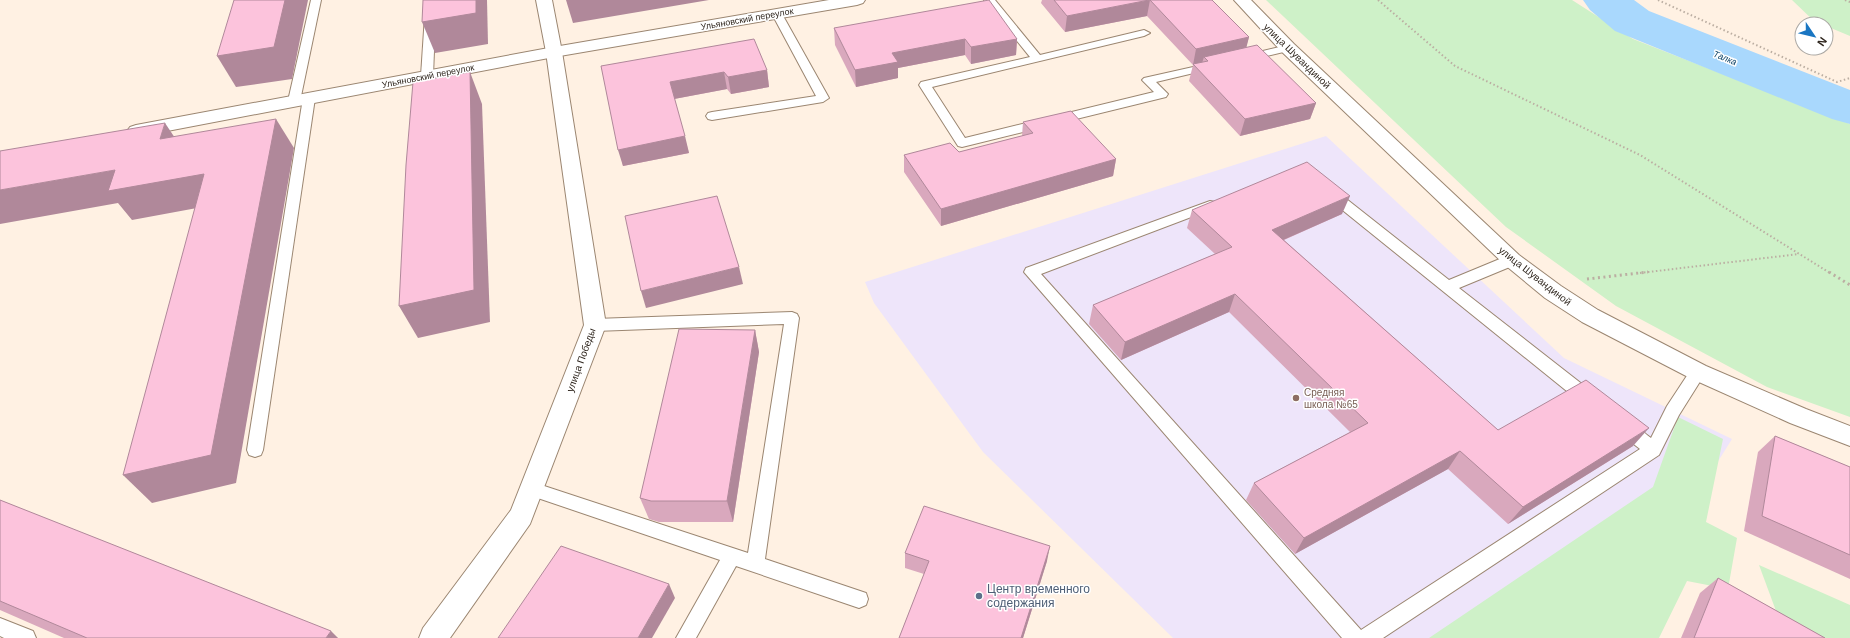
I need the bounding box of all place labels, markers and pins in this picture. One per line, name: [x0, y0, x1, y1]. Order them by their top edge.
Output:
place label: Средняя школа №65: [1304, 387, 1358, 410]
marker: Средняя школа №65: [1291, 393, 1301, 403]
place label: Центр временного содержания: [987, 582, 1090, 610]
marker: Центр временного содержания: [974, 591, 984, 601]

